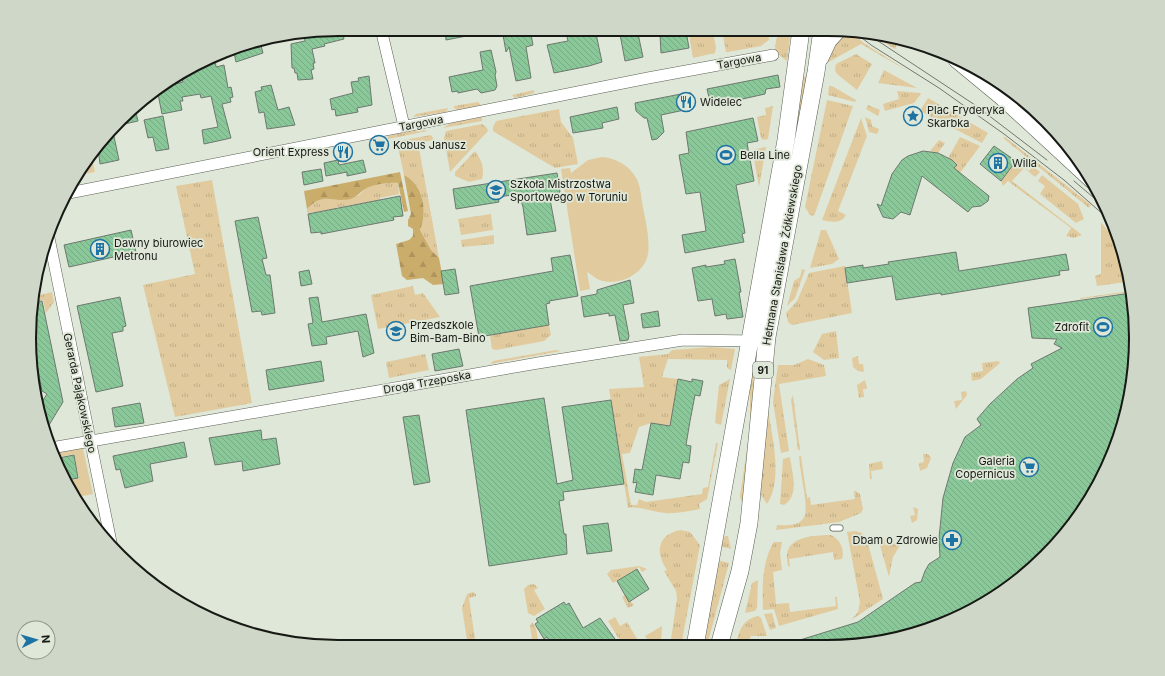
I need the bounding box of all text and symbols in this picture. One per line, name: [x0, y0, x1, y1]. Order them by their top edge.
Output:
street label: Targowa: [716, 50, 762, 72]
restaurant icon: Widelec: [675, 91, 697, 113]
place label: Widelec: [700, 95, 742, 109]
place label: Plac Fryderyka Skarbka: [927, 103, 1005, 130]
place icon: Plac Fryderyka Skarbka: [902, 105, 924, 127]
street label: Targowa: [398, 112, 444, 134]
supermarket icon: Kobus Janusz: [368, 134, 390, 156]
place label: Kobus Janusz: [393, 138, 466, 152]
restaurant icon: Orient Express: [332, 141, 354, 163]
sports icon: Bella Line: [715, 144, 737, 166]
place label: Orient Express: [253, 145, 329, 159]
place label: Bella Line: [740, 148, 790, 162]
building icon: Willa: [987, 152, 1009, 174]
place label: Willa: [1012, 156, 1037, 170]
street label: Hetmana Stanisława Żółkiewskiego: [759, 163, 805, 346]
place label: Szkoła Mistrzostwa Sportowego w Toruniu: [510, 177, 628, 204]
school or university icon: Szkoła Mistrzostwa Sportowego w Toruniu: [485, 179, 507, 201]
place label: Dawny biurowiec Metronu: [114, 236, 203, 263]
building icon: Dawny biurowiec Metronu: [89, 238, 111, 260]
sports icon: Zdrofit: [1092, 316, 1114, 338]
place label: Przedszkole Bim-Bam-Bino: [410, 318, 486, 345]
school or university icon: Przedszkole Bim-Bam-Bino: [385, 320, 407, 342]
place label: Zdrofit: [1054, 320, 1089, 334]
street label: Gerarda Pająkowskiego: [60, 332, 100, 455]
road number: 91: [753, 362, 773, 378]
street label: Droga Trzeposka: [382, 367, 472, 397]
place label: Galeria Copernicus: [955, 454, 1015, 481]
supermarket icon: Galeria Copernicus: [1018, 456, 1040, 478]
pharmacy icon: Dbam o Zdrowie: [941, 529, 963, 551]
place label: Dbam o Zdrowie: [853, 533, 938, 547]
north arrow: [16, 620, 56, 660]
text: N: [39, 634, 53, 644]

